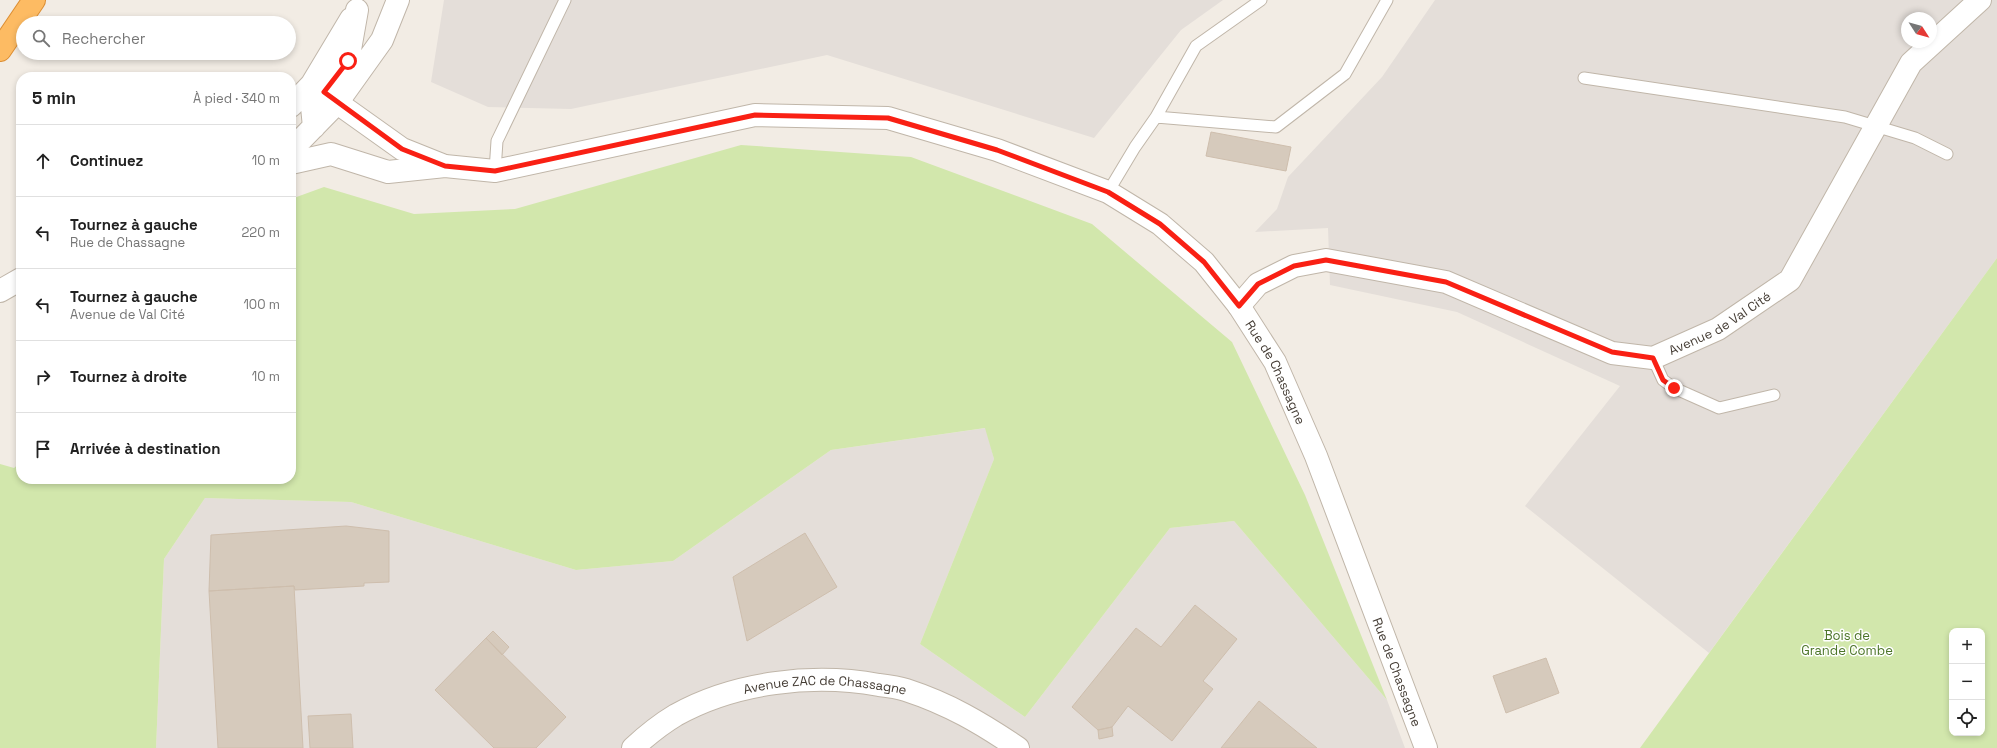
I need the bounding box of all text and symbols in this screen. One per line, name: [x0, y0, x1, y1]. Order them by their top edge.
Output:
north arrow: [1901, 12, 1937, 48]
search box: [16, 16, 296, 60]
icon: search: [30, 27, 52, 49]
text: Rechercher: [62, 29, 145, 48]
route start: [339, 52, 357, 70]
text: 5 min: [32, 87, 76, 109]
text: À pied · 340 m: [193, 90, 280, 107]
icon: ahead: [32, 150, 54, 172]
text: Continuez: [70, 151, 143, 170]
text: 10 m: [252, 152, 280, 169]
text: Tournez à gauche: [70, 215, 198, 234]
icon: left: [32, 222, 54, 244]
text: 220 m: [241, 224, 280, 241]
text: Rue de Chassagne: [70, 234, 185, 251]
text: Tournez à gauche: [70, 287, 198, 306]
street label: Avenue de Val Cité: [1666, 288, 1774, 359]
icon: left: [32, 294, 54, 316]
text: 100 m: [243, 296, 280, 313]
text: Avenue de Val Cité: [70, 306, 185, 323]
street label: Rue de Chassagne: [1241, 317, 1309, 427]
icon: right: [32, 366, 54, 388]
text: Tournez à droite: [70, 367, 187, 386]
text: 10 m: [252, 368, 280, 385]
route end: [1665, 379, 1683, 397]
icon: arrive: [32, 438, 54, 460]
text: Arrivée à destination: [70, 439, 220, 458]
street label: Rue de Chassagne: [1369, 615, 1425, 729]
park label: Bois de Grande Combe: [1801, 627, 1893, 659]
map controls: [1949, 628, 1985, 736]
button: +: [1949, 628, 1985, 664]
button: −: [1949, 664, 1985, 700]
street label: Avenue ZAC de Chassagne: [741, 672, 909, 699]
button: locate: [1949, 700, 1985, 736]

